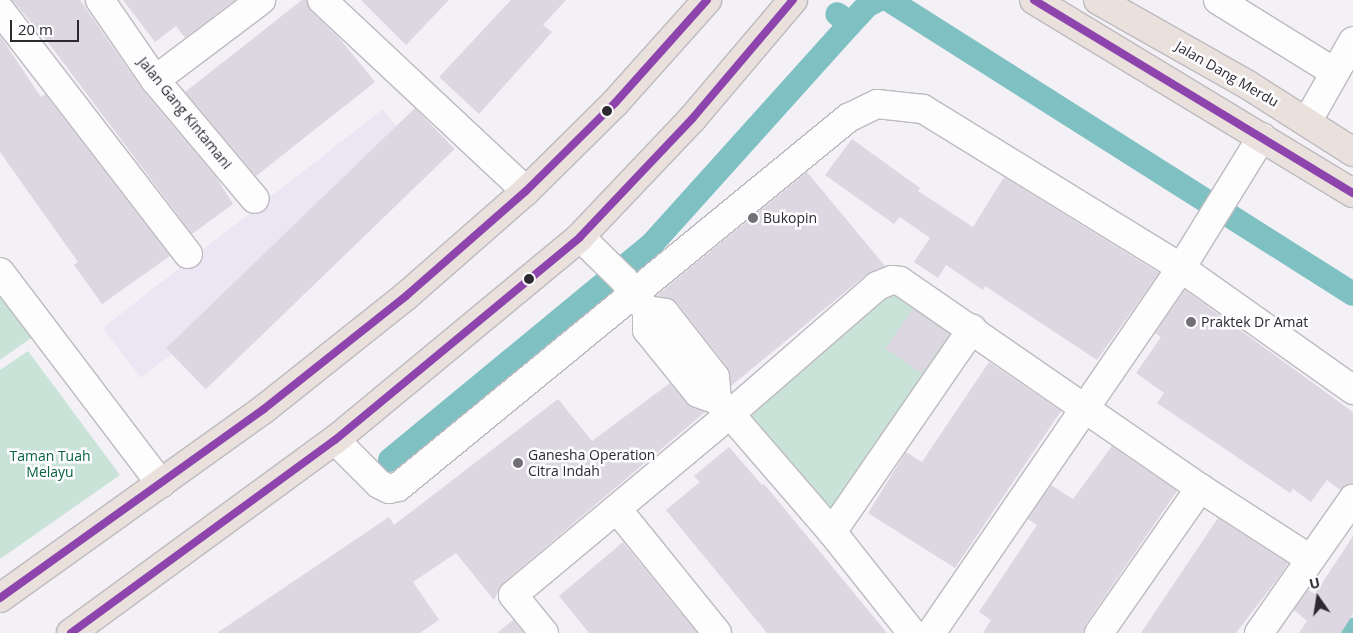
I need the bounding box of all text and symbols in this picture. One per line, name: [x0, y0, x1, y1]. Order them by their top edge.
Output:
scale bar: [12, 10, 81, 42]
text: 20 m: [18, 19, 53, 39]
street label: Jalan Dang Merdu: [1172, 38, 1282, 110]
street label: Jalan Gang Kintamani: [135, 54, 235, 172]
unlabelled marker: [602, 106, 612, 116]
place label: Bukopin: [763, 210, 817, 226]
marker: Bukopin: [747, 212, 759, 224]
unlabelled marker: [524, 274, 534, 284]
place label: Praktek Dr Amat: [1201, 314, 1308, 330]
marker: Praktek Dr Amat: [1185, 316, 1197, 328]
place label: Ganesha Operation Citra Indah: [528, 447, 655, 480]
park label: Taman Tuah Melayu: [9, 448, 91, 481]
marker: Ganesha Operation Citra Indah: [512, 457, 524, 469]
text: U: [1307, 572, 1322, 593]
north arrow: [1293, 573, 1343, 623]

